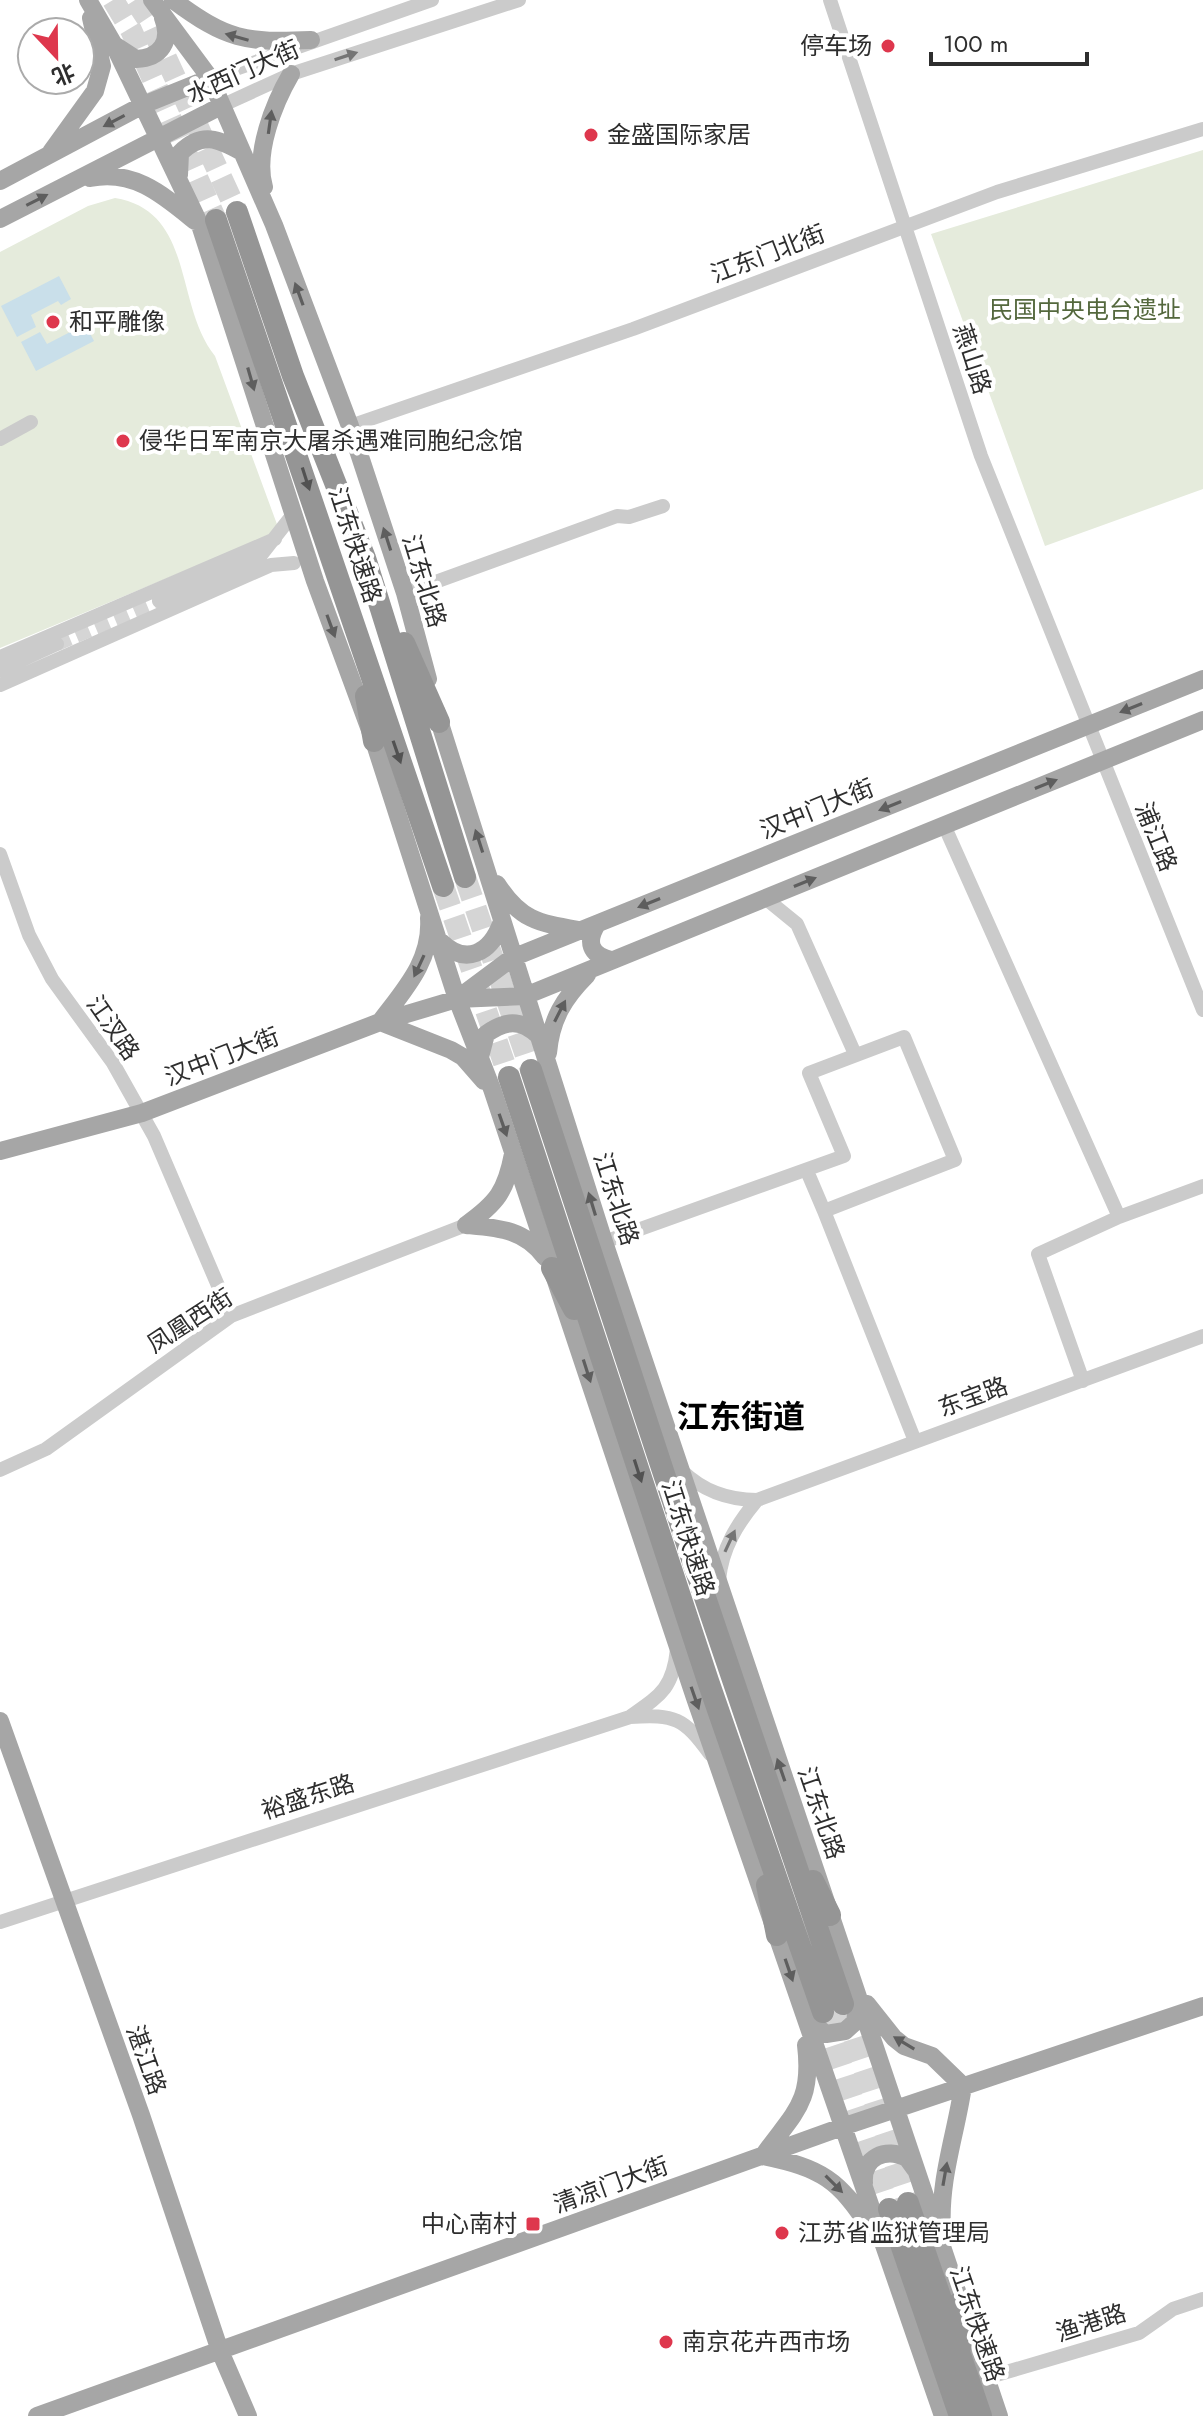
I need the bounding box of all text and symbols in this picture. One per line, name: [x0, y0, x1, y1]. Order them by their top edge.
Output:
north arrow: [16, 16, 96, 96]
scale bar: [931, 16, 1087, 66]
text: 100 m: [943, 26, 1009, 61]
place label: 停车场: [800, 28, 872, 63]
one-way arrow: [225, 30, 249, 43]
street label: 水西门大街: [181, 31, 305, 112]
marker: 停车场: [879, 37, 897, 55]
one-way arrow: [334, 49, 358, 62]
text: 北: [47, 56, 80, 94]
one-way arrow: [264, 109, 276, 134]
one-way arrow: [102, 114, 125, 127]
place label: 金盛国际家居: [607, 117, 751, 152]
marker: 金盛国际家居: [582, 126, 600, 144]
one-way arrow: [25, 194, 48, 207]
street label: 江东门北街: [706, 216, 830, 291]
one-way arrow: [293, 282, 305, 306]
park label: 民国中央电台遗址: [989, 292, 1181, 327]
place label: 和平雕像: [69, 304, 165, 339]
marker: 和平雕像: [44, 313, 62, 331]
street label: 燕山路: [945, 319, 1000, 398]
one-way arrow: [245, 367, 258, 391]
place label: 侵华日军南京大屠杀遇难同胞纪念馆: [139, 423, 523, 458]
marker: 侵华日军南京大屠杀遇难同胞纪念馆: [114, 432, 132, 450]
one-way arrow: [300, 467, 312, 491]
street label: 江东快速路: [320, 482, 391, 607]
one-way arrow: [380, 527, 393, 551]
street label: 江东北路: [394, 530, 455, 632]
one-way arrow: [326, 614, 338, 638]
one-way arrow: [1119, 702, 1143, 715]
one-way arrow: [391, 740, 403, 764]
street label: 汉中门大街: [755, 770, 879, 847]
one-way arrow: [1034, 777, 1058, 790]
street label: 浦江路: [1127, 797, 1186, 877]
one-way arrow: [878, 799, 902, 812]
one-way arrow: [472, 829, 485, 853]
one-way arrow: [793, 875, 817, 888]
one-way arrow: [637, 897, 661, 910]
one-way arrow: [412, 955, 426, 978]
street label: 江汊路: [78, 988, 148, 1067]
one-way arrow: [553, 999, 567, 1022]
street label: 汉中门大街: [160, 1019, 284, 1094]
one-way arrow: [498, 1113, 510, 1137]
street label: 江东北路: [585, 1148, 648, 1250]
one-way arrow: [585, 1192, 598, 1216]
street label: 凤凰西街: [140, 1280, 240, 1361]
one-way arrow: [581, 1359, 593, 1383]
street label: 东宝路: [933, 1368, 1013, 1425]
district label: 江东街道: [677, 1394, 805, 1440]
one-way arrow: [633, 1459, 645, 1483]
street label: 江东快速路: [653, 1475, 724, 1600]
one-way arrow: [723, 1529, 736, 1553]
one-way arrow: [690, 1686, 702, 1710]
one-way arrow: [774, 1757, 786, 1781]
street label: 江东北路: [789, 1762, 854, 1864]
street label: 裕盛东路: [257, 1765, 359, 1828]
one-way arrow: [784, 1958, 796, 1982]
street label: 湛江路: [118, 2020, 175, 2100]
one-way arrow: [893, 2036, 915, 2050]
street label: 清凉门大街: [548, 2148, 673, 2221]
one-way arrow: [939, 2161, 951, 2186]
one-way arrow: [824, 2174, 843, 2193]
place label: 中心南村: [421, 2206, 517, 2241]
marker: 中心南村: [524, 2215, 542, 2233]
place label: 江苏省监狱管理局: [798, 2215, 990, 2250]
marker: 江苏省监狱管理局: [773, 2224, 791, 2242]
street label: 江东快速路: [941, 2261, 1014, 2386]
street label: 渔港路: [1051, 2295, 1130, 2350]
place label: 南京花卉西市场: [682, 2324, 850, 2359]
marker: 南京花卉西市场: [657, 2333, 675, 2351]

